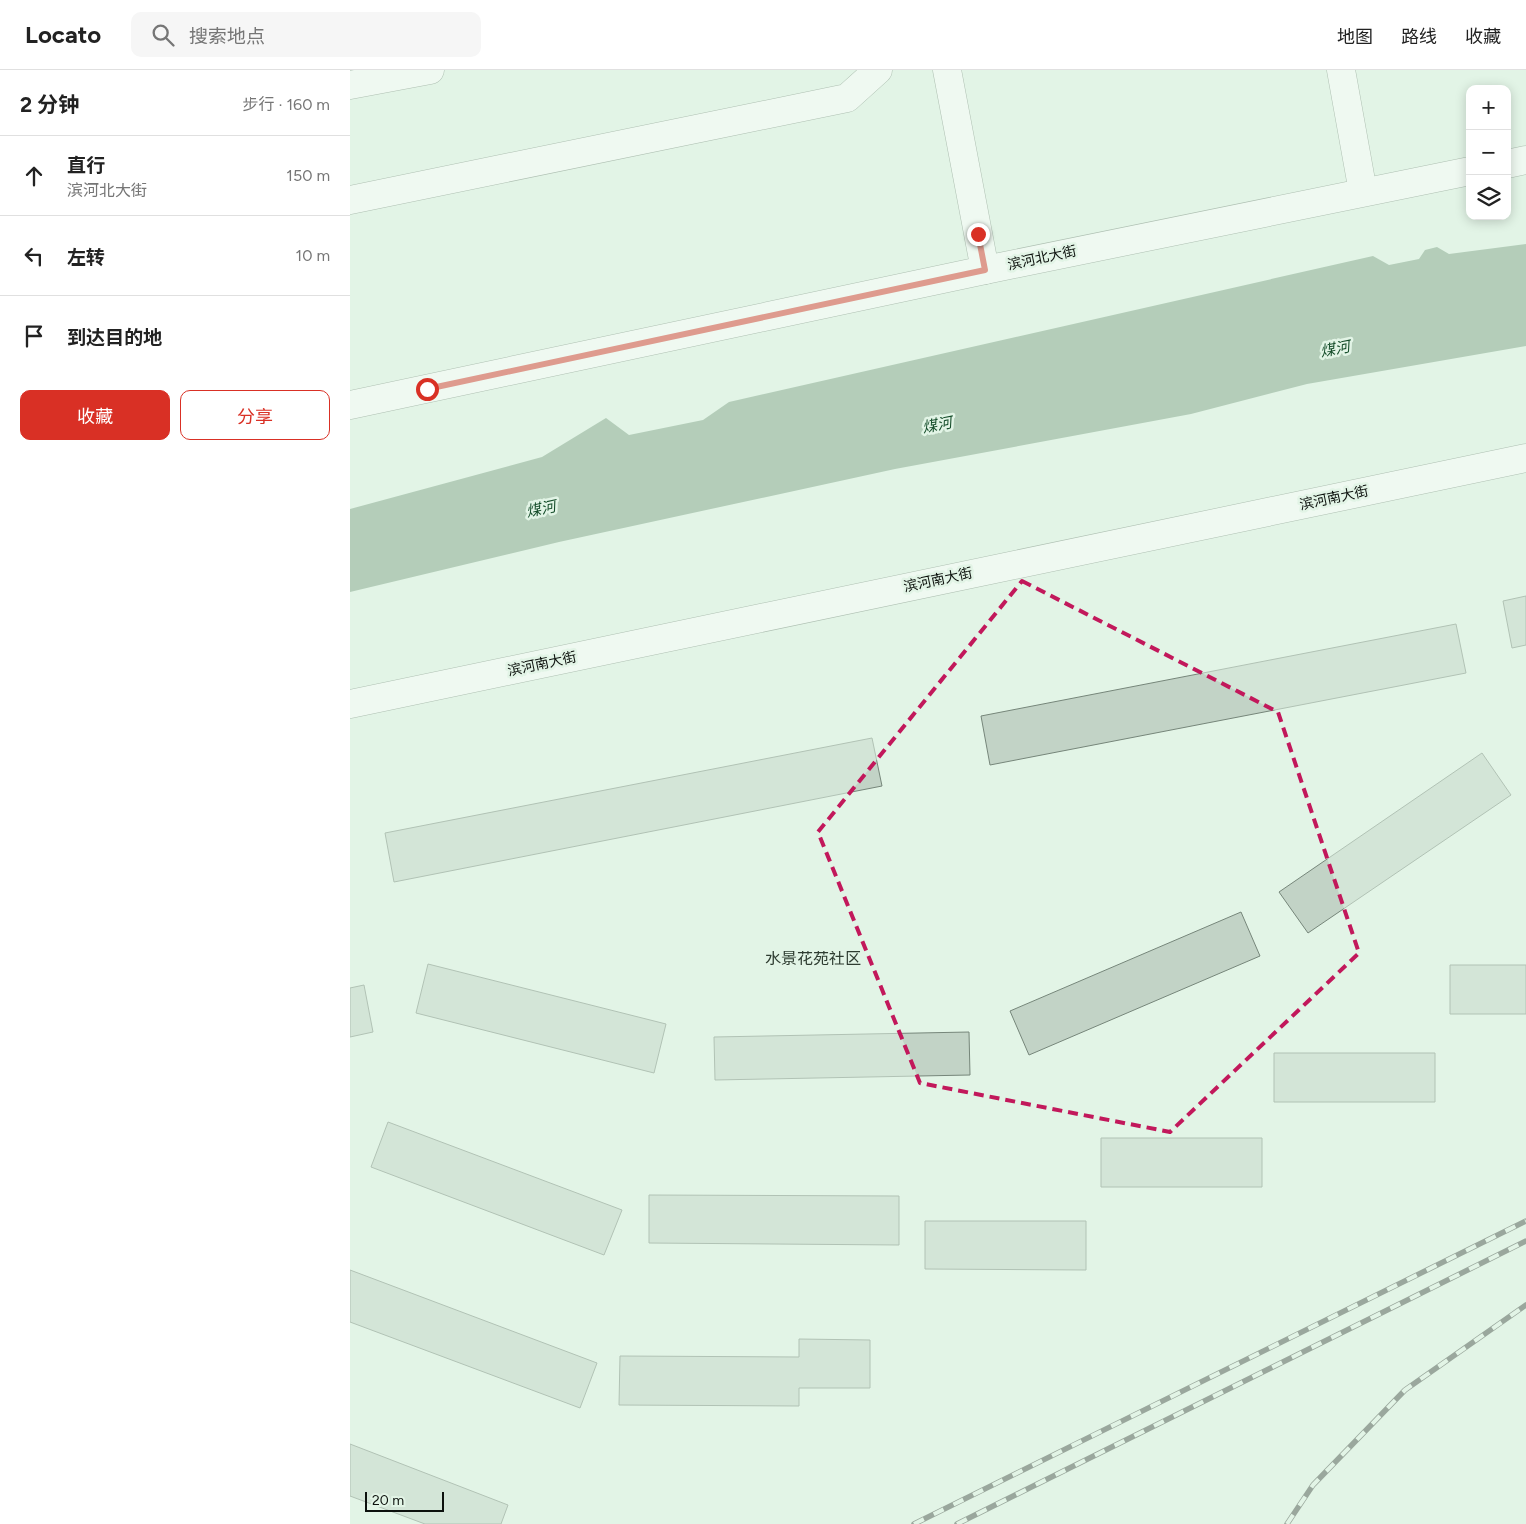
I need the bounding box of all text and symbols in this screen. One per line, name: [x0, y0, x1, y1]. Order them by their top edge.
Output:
search box: [131, 12, 481, 57]
text: Locato: [25, 20, 101, 49]
icon: search: [149, 21, 177, 49]
text: 搜索地点: [189, 25, 265, 48]
text: 地图: [1337, 26, 1373, 48]
text: 路线: [1401, 26, 1437, 48]
text: 收藏: [1465, 26, 1501, 48]
map controls: [1466, 85, 1511, 220]
button: +: [1466, 85, 1511, 130]
text: 2 分钟: [20, 92, 79, 117]
text: 步行 · 160 m: [243, 95, 330, 114]
button: −: [1466, 130, 1511, 175]
text: 直行: [67, 154, 105, 177]
icon: ahead: [20, 162, 48, 190]
text: 150 m: [286, 166, 330, 185]
button: layers: [1466, 175, 1511, 220]
text: 滨河北大街: [67, 181, 147, 200]
route end: [967, 223, 990, 246]
icon: left: [20, 242, 48, 270]
street label: 滨河北大街: [1006, 242, 1078, 274]
text: 左转: [67, 246, 105, 269]
text: 10 m: [296, 246, 330, 265]
icon: arrive: [20, 322, 48, 350]
text: 到达目的地: [67, 326, 162, 349]
water label: 煤河: [1319, 337, 1354, 361]
route start: [416, 378, 439, 401]
button: 收藏: [20, 390, 170, 440]
button: 分享: [180, 390, 330, 440]
water label: 煤河: [921, 413, 956, 437]
street label: 滨河南大街: [1298, 482, 1370, 514]
water label: 煤河: [524, 496, 560, 521]
street label: 滨河南大街: [902, 564, 974, 596]
street label: 滨河南大街: [506, 648, 578, 680]
district label: 水景花苑社区: [765, 949, 861, 968]
scale bar: [365, 1489, 444, 1512]
text: 20 m: [372, 1492, 404, 1509]

